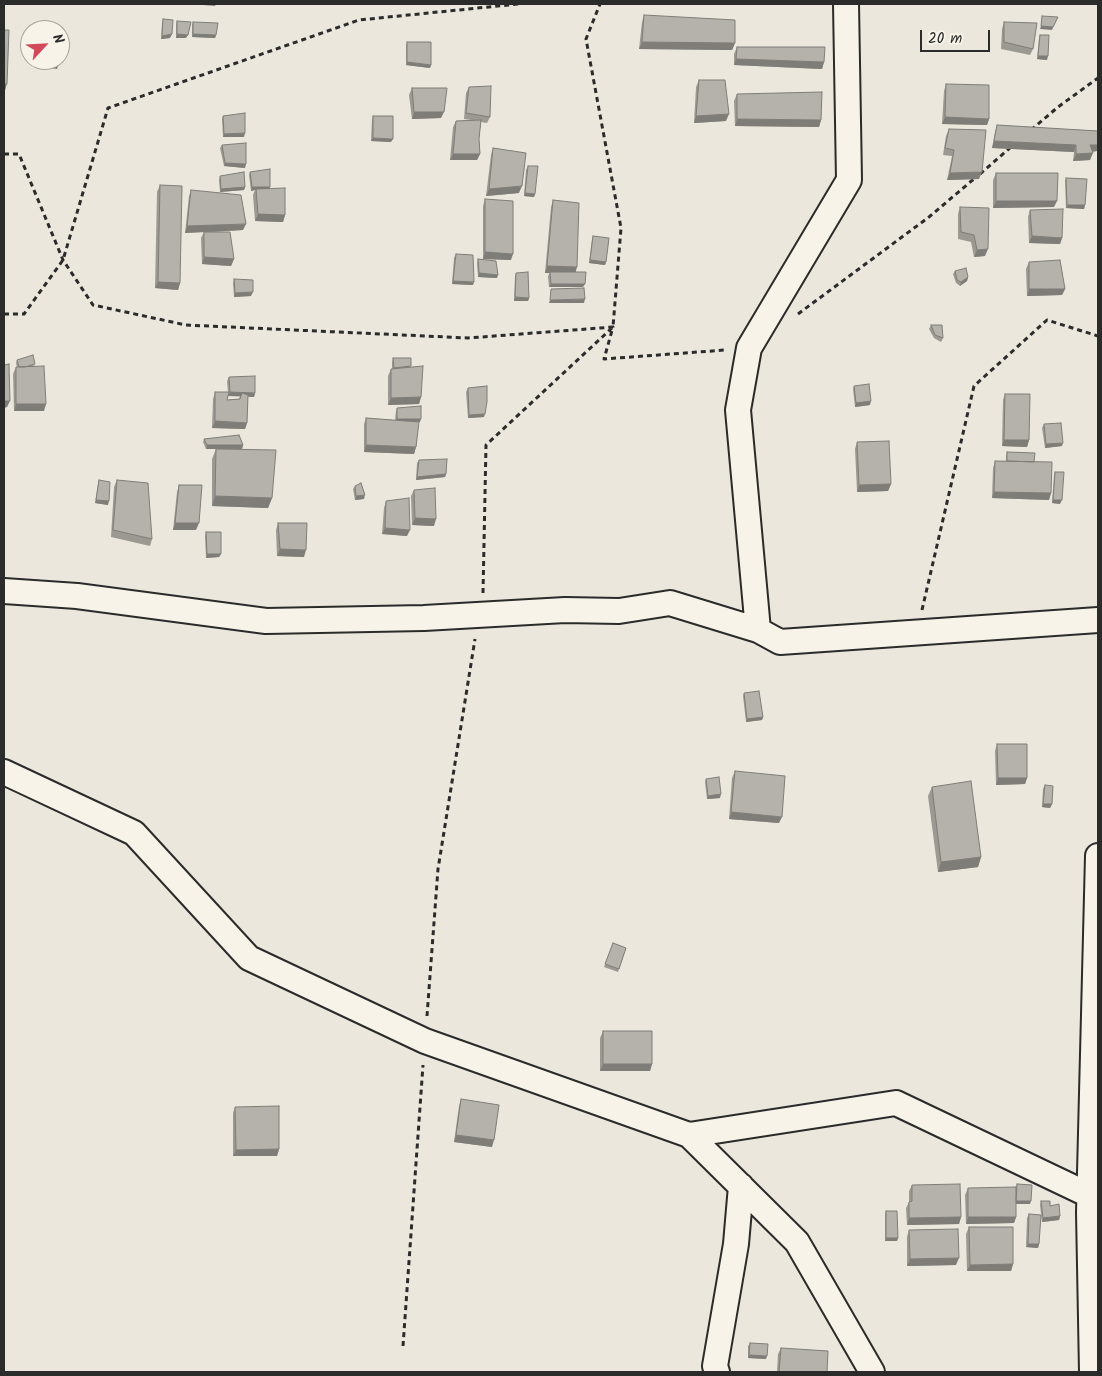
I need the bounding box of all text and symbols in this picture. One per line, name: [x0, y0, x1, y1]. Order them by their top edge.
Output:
north arrow: [20, 20, 70, 70]
scale bar: [922, 20, 992, 52]
text: 20 m: [928, 27, 962, 51]
text: N: [46, 30, 70, 48]

